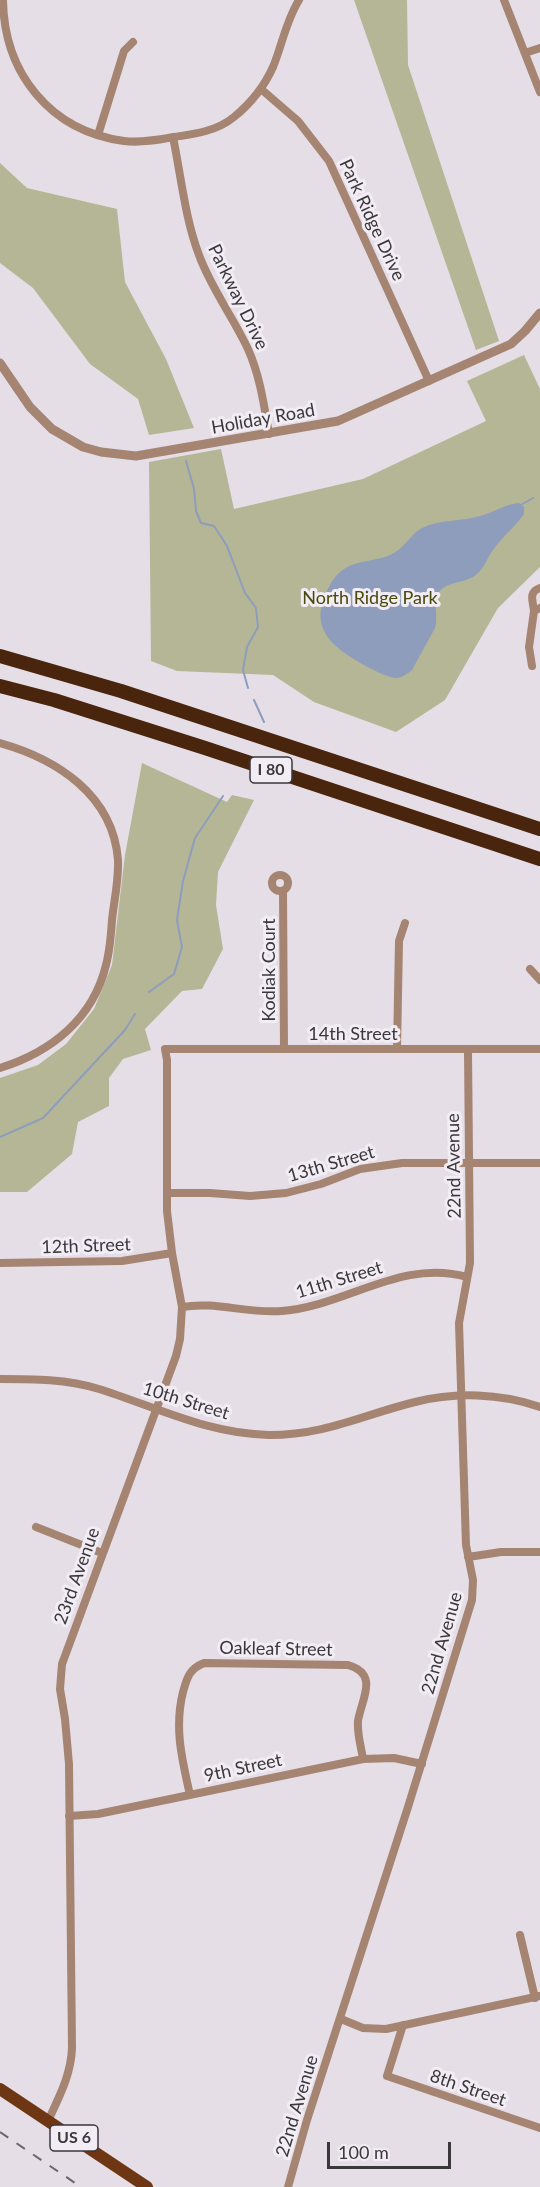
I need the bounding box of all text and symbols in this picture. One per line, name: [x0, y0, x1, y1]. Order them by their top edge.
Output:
street label: Park Ridge Drive: [334, 156, 410, 284]
street label: Parkway Drive: [203, 241, 273, 353]
street label: Holiday Road: [209, 399, 317, 439]
park label: North Ridge Park: [302, 587, 438, 609]
road number: I 80: [250, 757, 292, 783]
street label: Kodiak Court: [258, 918, 280, 1022]
street label: 14th Street: [308, 1023, 398, 1045]
street label: 22nd Avenue: [442, 1113, 466, 1219]
street label: 13th Street: [285, 1141, 377, 1187]
street label: 12th Street: [41, 1234, 131, 1258]
street label: 11th Street: [293, 1257, 385, 1303]
street label: 10th Street: [140, 1378, 232, 1424]
street label: 23rd Avenue: [50, 1525, 104, 1627]
street label: 22nd Avenue: [417, 1589, 467, 1697]
street label: Oakleaf Street: [219, 1637, 333, 1661]
street label: 9th Street: [202, 1749, 284, 1787]
street label: 22nd Avenue: [271, 2053, 323, 2159]
street label: 8th Street: [427, 2065, 509, 2111]
road number: US 6: [50, 2125, 98, 2151]
scale bar: [330, 2130, 454, 2168]
text: 100 m: [338, 2141, 389, 2163]

